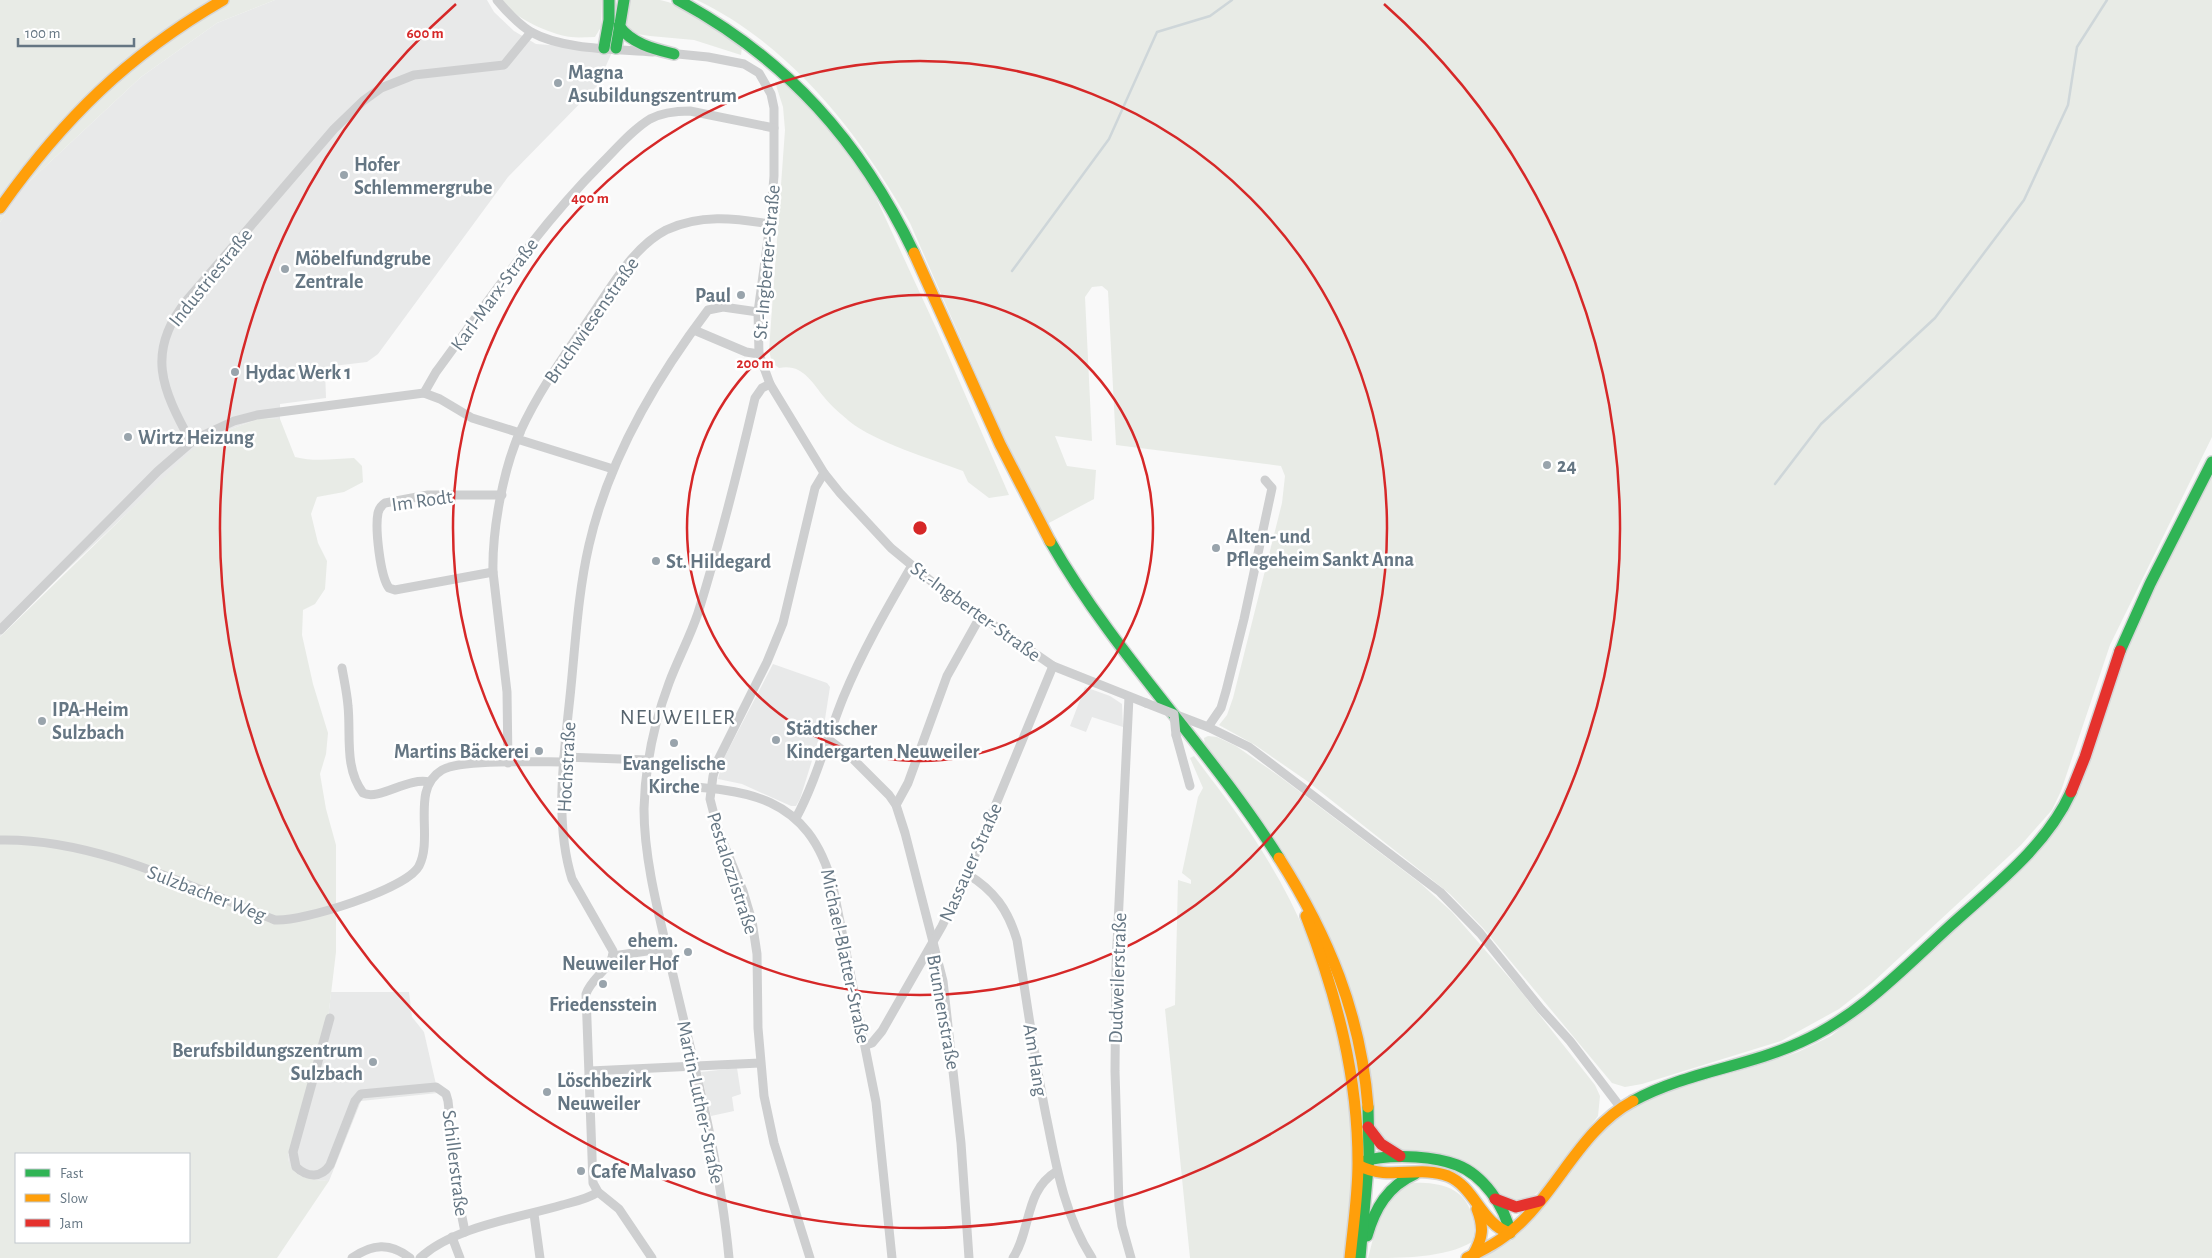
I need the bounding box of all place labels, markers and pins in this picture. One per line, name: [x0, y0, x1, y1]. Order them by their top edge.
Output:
place label: Magna Asubildungszentrum: [568, 63, 737, 106]
marker: Magna Asubildungszentrum: [552, 77, 564, 89]
place label: Hofer Schlemmergrube: [354, 155, 492, 198]
marker: Hofer Schlemmergrube: [338, 169, 350, 181]
place label: Möbelfundgrube Zentrale: [295, 249, 431, 292]
marker: Möbelfundgrube Zentrale: [279, 263, 291, 275]
place label: Paul: [695, 286, 731, 306]
marker: Paul: [735, 289, 747, 301]
place label: Hydac Werk 1: [245, 363, 351, 383]
marker: Hydac Werk 1: [229, 366, 241, 378]
place label: Wirtz Heizung: [138, 428, 255, 448]
marker: Wirtz Heizung: [122, 431, 134, 443]
place label: 24: [1557, 456, 1576, 476]
marker: 24: [1541, 459, 1553, 471]
centre of rings: [911, 519, 929, 537]
place label: Alten- und Pflegeheim Sankt Anna: [1226, 527, 1415, 570]
marker: Alten- und Pflegeheim Sankt Anna: [1210, 542, 1222, 554]
place label: St. Hildegard: [666, 552, 771, 572]
marker: St. Hildegard: [650, 555, 662, 567]
place label: IPA-Heim Sulzbach: [52, 700, 129, 743]
marker: IPA-Heim Sulzbach: [36, 715, 48, 727]
place label: Städtischer Kindergarten Neuweiler: [786, 719, 980, 762]
marker: Städtischer Kindergarten Neuweiler: [770, 734, 782, 746]
marker: Evangelische Kirche: [668, 737, 680, 749]
place label: Martins Bäckerei: [394, 742, 529, 762]
marker: Martins Bäckerei: [533, 745, 545, 757]
place label: Evangelische Kirche: [622, 754, 726, 797]
place label: ehem. Neuweiler Hof: [562, 931, 679, 974]
marker: ehem. Neuweiler Hof: [682, 946, 694, 958]
marker: Friedensstein: [597, 978, 609, 990]
place label: Friedensstein: [549, 995, 657, 1015]
place label: Berufsbildungszentrum Sulzbach: [172, 1041, 363, 1084]
marker: Berufsbildungszentrum Sulzbach: [367, 1056, 379, 1068]
place label: Löschbezirk Neuweiler: [557, 1071, 652, 1114]
marker: Löschbezirk Neuweiler: [541, 1086, 553, 1098]
place label: Cafe Malvaso: [591, 1162, 696, 1182]
marker: Cafe Malvaso: [575, 1165, 587, 1177]

